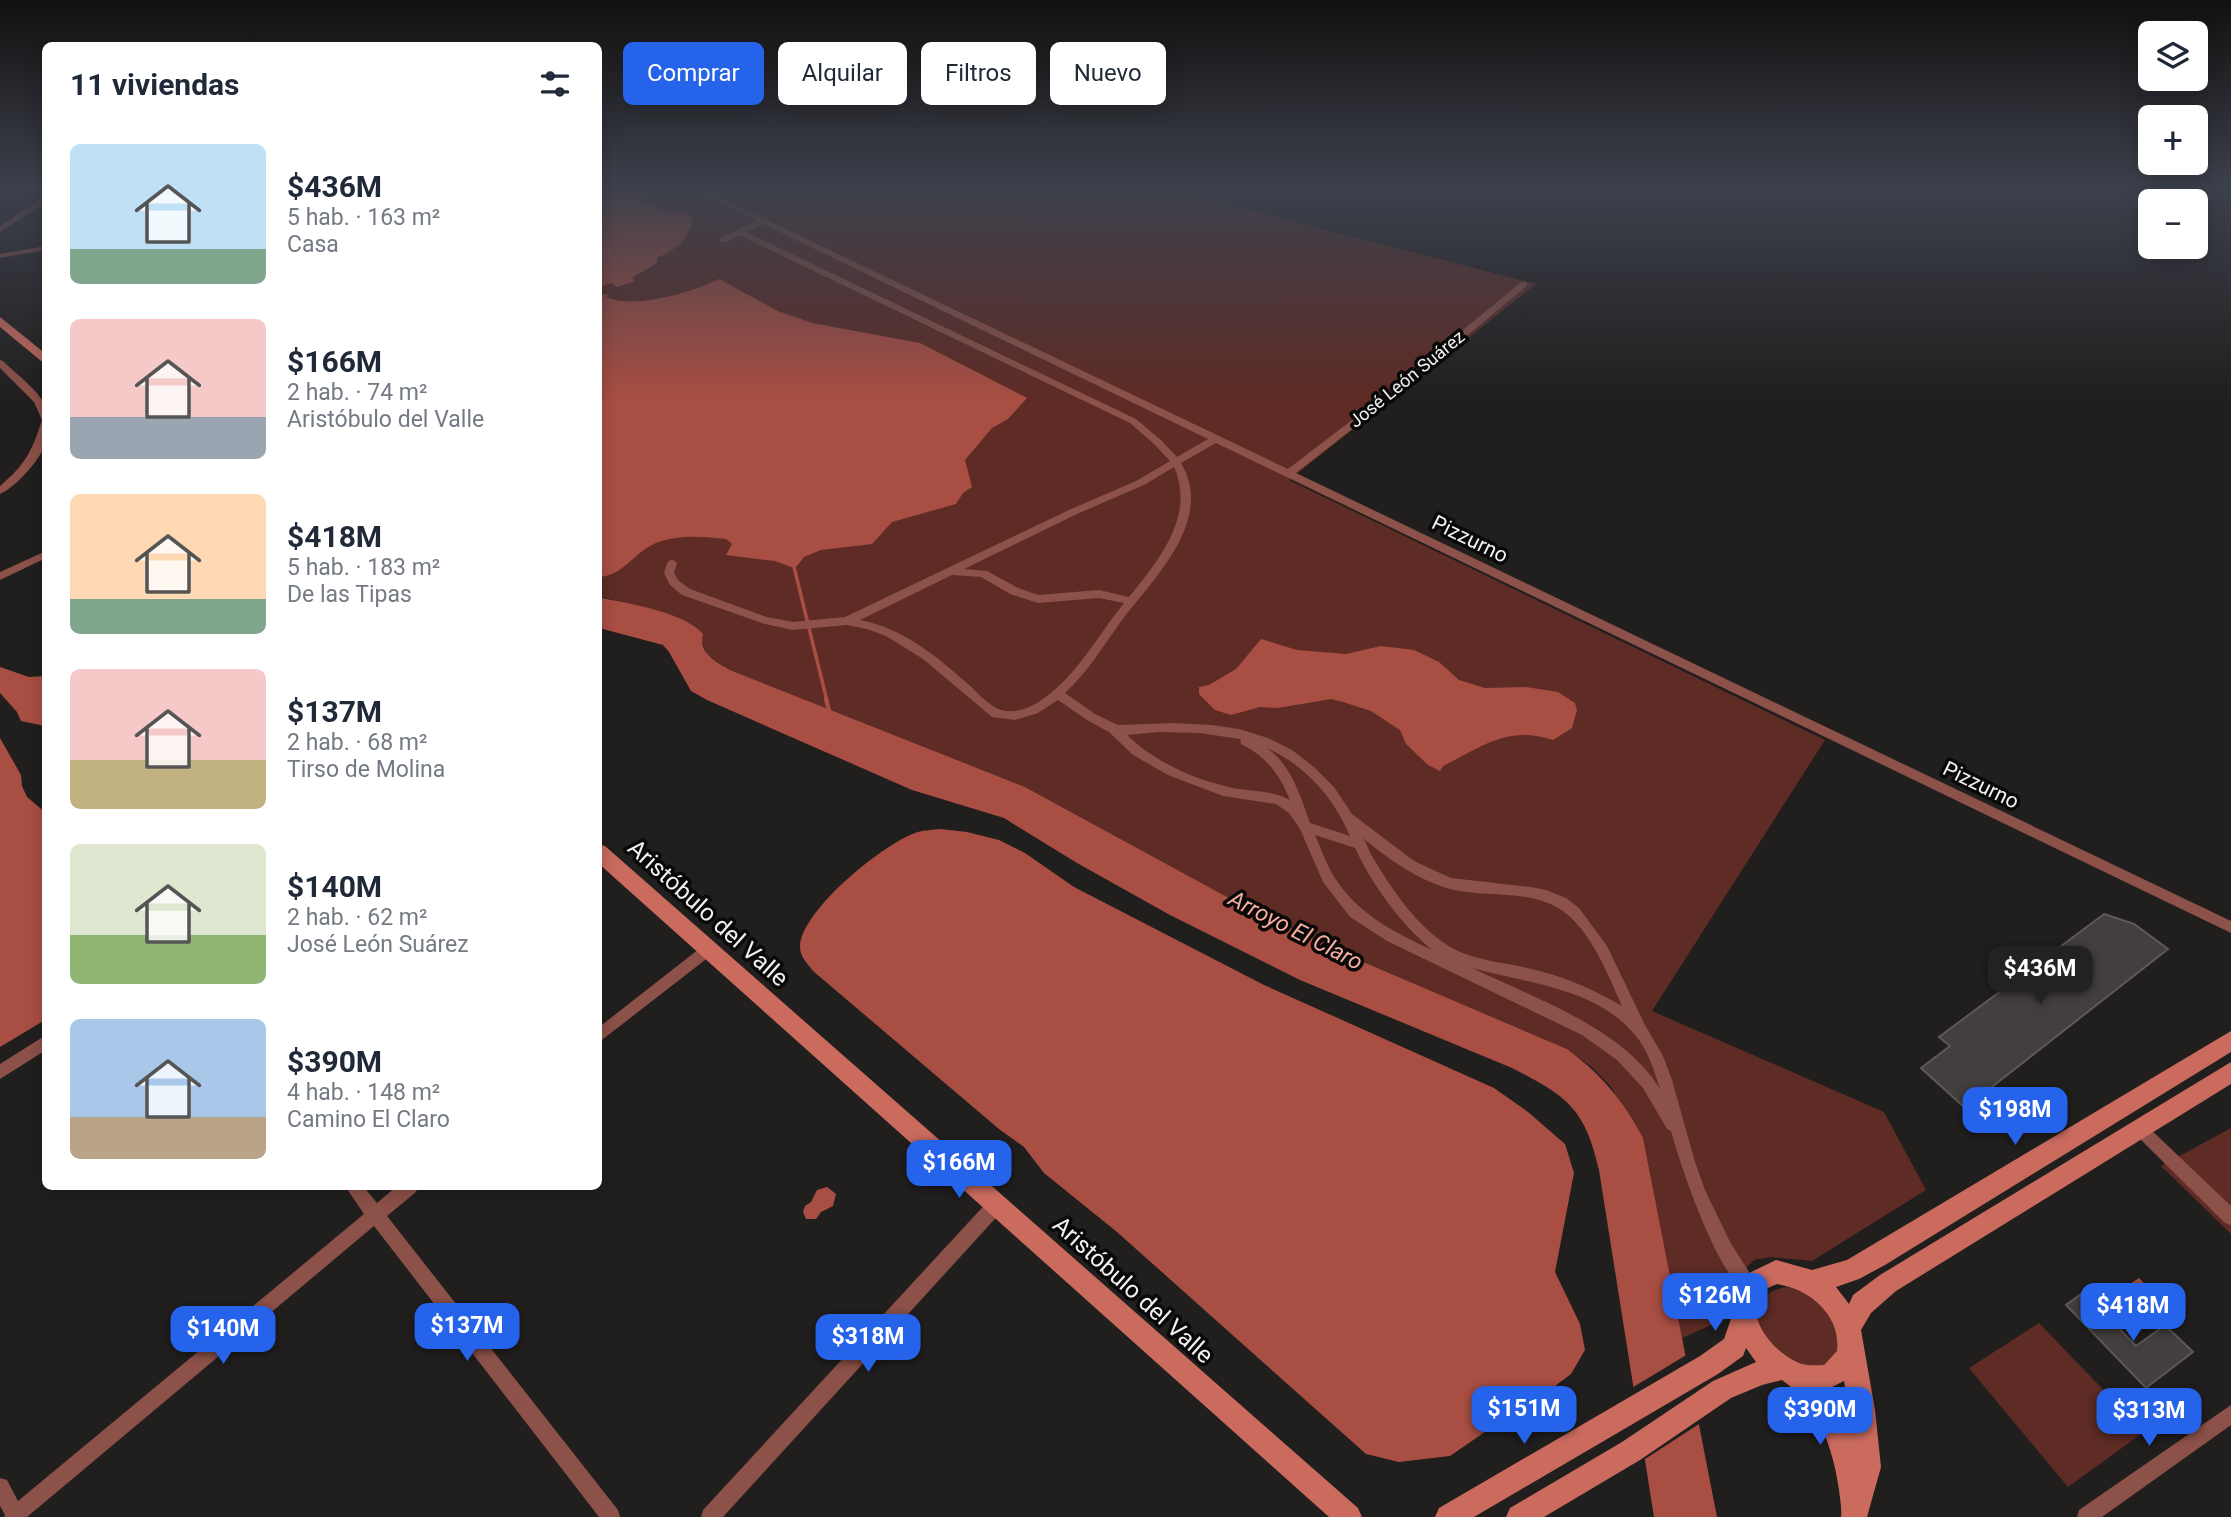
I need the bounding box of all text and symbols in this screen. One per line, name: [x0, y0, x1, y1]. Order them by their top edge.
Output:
map controls: [2138, 21, 2208, 259]
button: layers: [2138, 21, 2208, 91]
chip: Comprar: [623, 42, 764, 105]
chip: Alquilar: [778, 42, 907, 105]
chip: Filtros: [921, 42, 1036, 105]
chip: Nuevo: [1050, 42, 1166, 105]
icon: filters: [536, 65, 574, 103]
text: 11 viviendas: [70, 67, 240, 102]
button: +: [2138, 105, 2208, 175]
text: $436M: [287, 169, 382, 204]
icon: home: [126, 172, 210, 256]
button: −: [2138, 189, 2208, 259]
text: 5 hab. · 163 m²: [287, 204, 440, 231]
text: Casa: [287, 231, 339, 258]
street label: José León Suárez: [1345, 326, 1469, 432]
text: $166M: [287, 344, 382, 379]
icon: home: [126, 347, 210, 431]
text: 2 hab. · 74 m²: [287, 379, 427, 406]
text: Aristóbulo del Valle: [287, 406, 484, 433]
street label: Pizzurno: [1428, 510, 1512, 568]
text: $418M: [287, 519, 382, 554]
icon: home: [126, 522, 210, 606]
text: 5 hab. · 183 m²: [287, 554, 440, 581]
text: De las Tipas: [287, 581, 412, 608]
text: $137M: [287, 694, 382, 729]
icon: home: [126, 697, 210, 781]
text: 2 hab. · 68 m²: [287, 729, 427, 756]
text: Tirso de Molina: [287, 756, 445, 783]
street label: Pizzurno: [1939, 756, 2023, 814]
street label: Aristóbulo del Valle: [622, 834, 794, 992]
text: $140M: [287, 869, 382, 904]
icon: home: [126, 872, 210, 956]
water label: Arroyo El Claro: [1223, 885, 1367, 976]
text: 2 hab. · 62 m²: [287, 904, 427, 931]
text: José León Suárez: [287, 931, 469, 958]
pin: $436M: [1991, 946, 2089, 1006]
text: $436M: [2004, 955, 2076, 982]
text: $390M: [287, 1044, 382, 1079]
icon: home: [126, 1047, 210, 1131]
text: 4 hab. · 148 m²: [287, 1079, 440, 1106]
pin: $198M: [1966, 1088, 2064, 1147]
text: $198M: [1979, 1096, 2051, 1123]
text: Camino El Claro: [287, 1106, 450, 1133]
pin: $166M: [910, 1140, 1008, 1200]
text: $166M: [923, 1149, 995, 1176]
street label: Aristóbulo del Valle: [1047, 1211, 1219, 1369]
pin: $126M: [1666, 1274, 1764, 1333]
text: $126M: [1679, 1282, 1751, 1309]
pin: $418M: [2084, 1284, 2182, 1343]
text: $418M: [2097, 1292, 2169, 1319]
pin: $137M: [418, 1304, 516, 1363]
pin: $140M: [174, 1306, 272, 1366]
text: $137M: [431, 1312, 503, 1339]
pin: $318M: [819, 1314, 917, 1374]
text: $140M: [187, 1315, 259, 1342]
text: $318M: [832, 1323, 904, 1350]
pin: $151M: [1475, 1386, 1573, 1446]
pin: $390M: [1771, 1388, 1869, 1447]
pin: $313M: [2100, 1388, 2198, 1448]
text: $151M: [1488, 1395, 1560, 1422]
text: $390M: [1784, 1396, 1856, 1423]
text: $313M: [2113, 1397, 2185, 1424]

